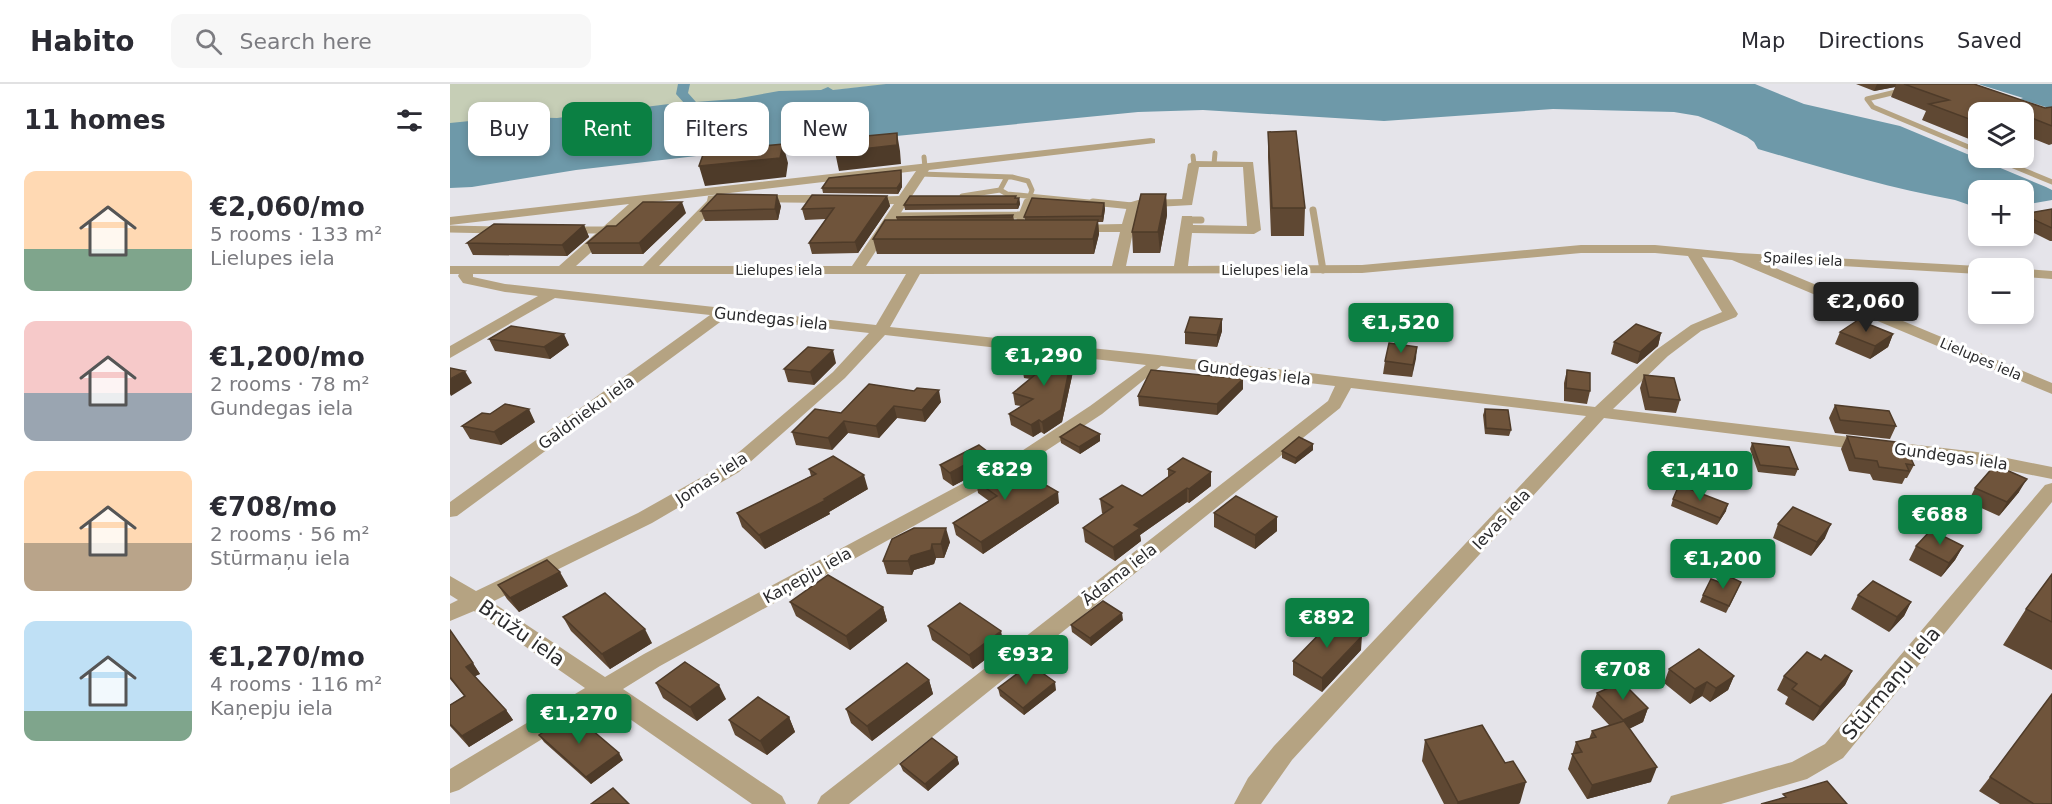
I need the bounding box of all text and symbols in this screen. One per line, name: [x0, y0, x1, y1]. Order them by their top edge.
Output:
search box: [171, 14, 591, 68]
text: Habito: [30, 25, 135, 58]
icon: search: [192, 25, 225, 58]
text: Search here: [240, 29, 372, 54]
text: Map: [1741, 29, 1785, 53]
text: Directions: [1818, 29, 1924, 53]
text: Saved: [1957, 29, 2022, 53]
chip: Buy: [468, 102, 550, 156]
chip: Rent: [562, 102, 652, 156]
chip: Filters: [664, 102, 769, 156]
chip: New: [781, 102, 869, 156]
map controls: [1968, 102, 2034, 324]
button: layers: [1968, 102, 2034, 168]
icon: filters: [393, 104, 426, 137]
text: 11 homes: [24, 105, 166, 135]
button: +: [1968, 180, 2034, 246]
text: €2,060/mo: [210, 192, 365, 222]
icon: home: [72, 195, 144, 267]
text: 5 rooms · 133 m²: [210, 222, 382, 246]
text: Lielupes iela: [210, 246, 335, 270]
street label: Spailes iela: [1763, 249, 1843, 269]
button: −: [1968, 258, 2034, 324]
street label: Lielupes iela: [735, 262, 823, 278]
street label: Lielupes iela: [1221, 262, 1309, 278]
pin: €2,060: [1817, 282, 1915, 333]
text: €2,060: [1827, 289, 1905, 313]
street label: Gundegas iela: [713, 303, 829, 334]
pin: €1,520: [1352, 303, 1450, 354]
text: €1,520: [1362, 310, 1440, 334]
street label: Lielupes iela: [1938, 335, 2024, 383]
pin: €1,290: [995, 336, 1093, 387]
text: €1,200/mo: [210, 342, 365, 372]
text: €1,290: [1005, 343, 1083, 367]
icon: home: [72, 345, 144, 417]
street label: Gundegas iela: [1196, 356, 1312, 389]
street label: Galdnieku iela: [535, 371, 638, 454]
text: 2 rooms · 78 m²: [210, 372, 370, 396]
text: Gundegas iela: [210, 396, 353, 420]
street label: Gundegas iela: [1893, 439, 2009, 474]
street label: Jomas iela: [671, 448, 751, 509]
pin: €829: [969, 450, 1041, 501]
pin: €1,410: [1651, 451, 1749, 502]
text: €829: [977, 457, 1033, 481]
text: €1,410: [1661, 458, 1739, 482]
street label: Ievas iela: [1469, 485, 1534, 554]
text: €708/mo: [210, 492, 337, 522]
icon: home: [72, 495, 144, 567]
pin: €688: [1904, 495, 1976, 546]
text: €688: [1912, 502, 1968, 526]
text: 2 rooms · 56 m²: [210, 522, 370, 546]
street label: Ādama iela: [1078, 539, 1160, 609]
pin: €1,200: [1674, 539, 1772, 590]
street label: Kaņepju iela: [760, 543, 855, 608]
text: Stūrmaņu iela: [210, 546, 350, 570]
text: €1,200: [1684, 546, 1762, 570]
street label: Brūžu iela: [474, 595, 570, 671]
pin: €892: [1291, 598, 1363, 649]
text: €892: [1299, 605, 1355, 629]
street label: Stūrmaņu iela: [1837, 622, 1945, 744]
pin: €932: [990, 635, 1062, 686]
text: €1,270/mo: [210, 642, 365, 672]
text: €932: [998, 642, 1054, 666]
icon: home: [72, 645, 144, 717]
pin: €708: [1587, 650, 1659, 701]
text: €708: [1595, 657, 1651, 681]
text: 4 rooms · 116 m²: [210, 672, 382, 696]
pin: €1,270: [530, 694, 628, 745]
text: Kaņepju iela: [210, 696, 333, 720]
text: €1,270: [540, 701, 618, 725]

